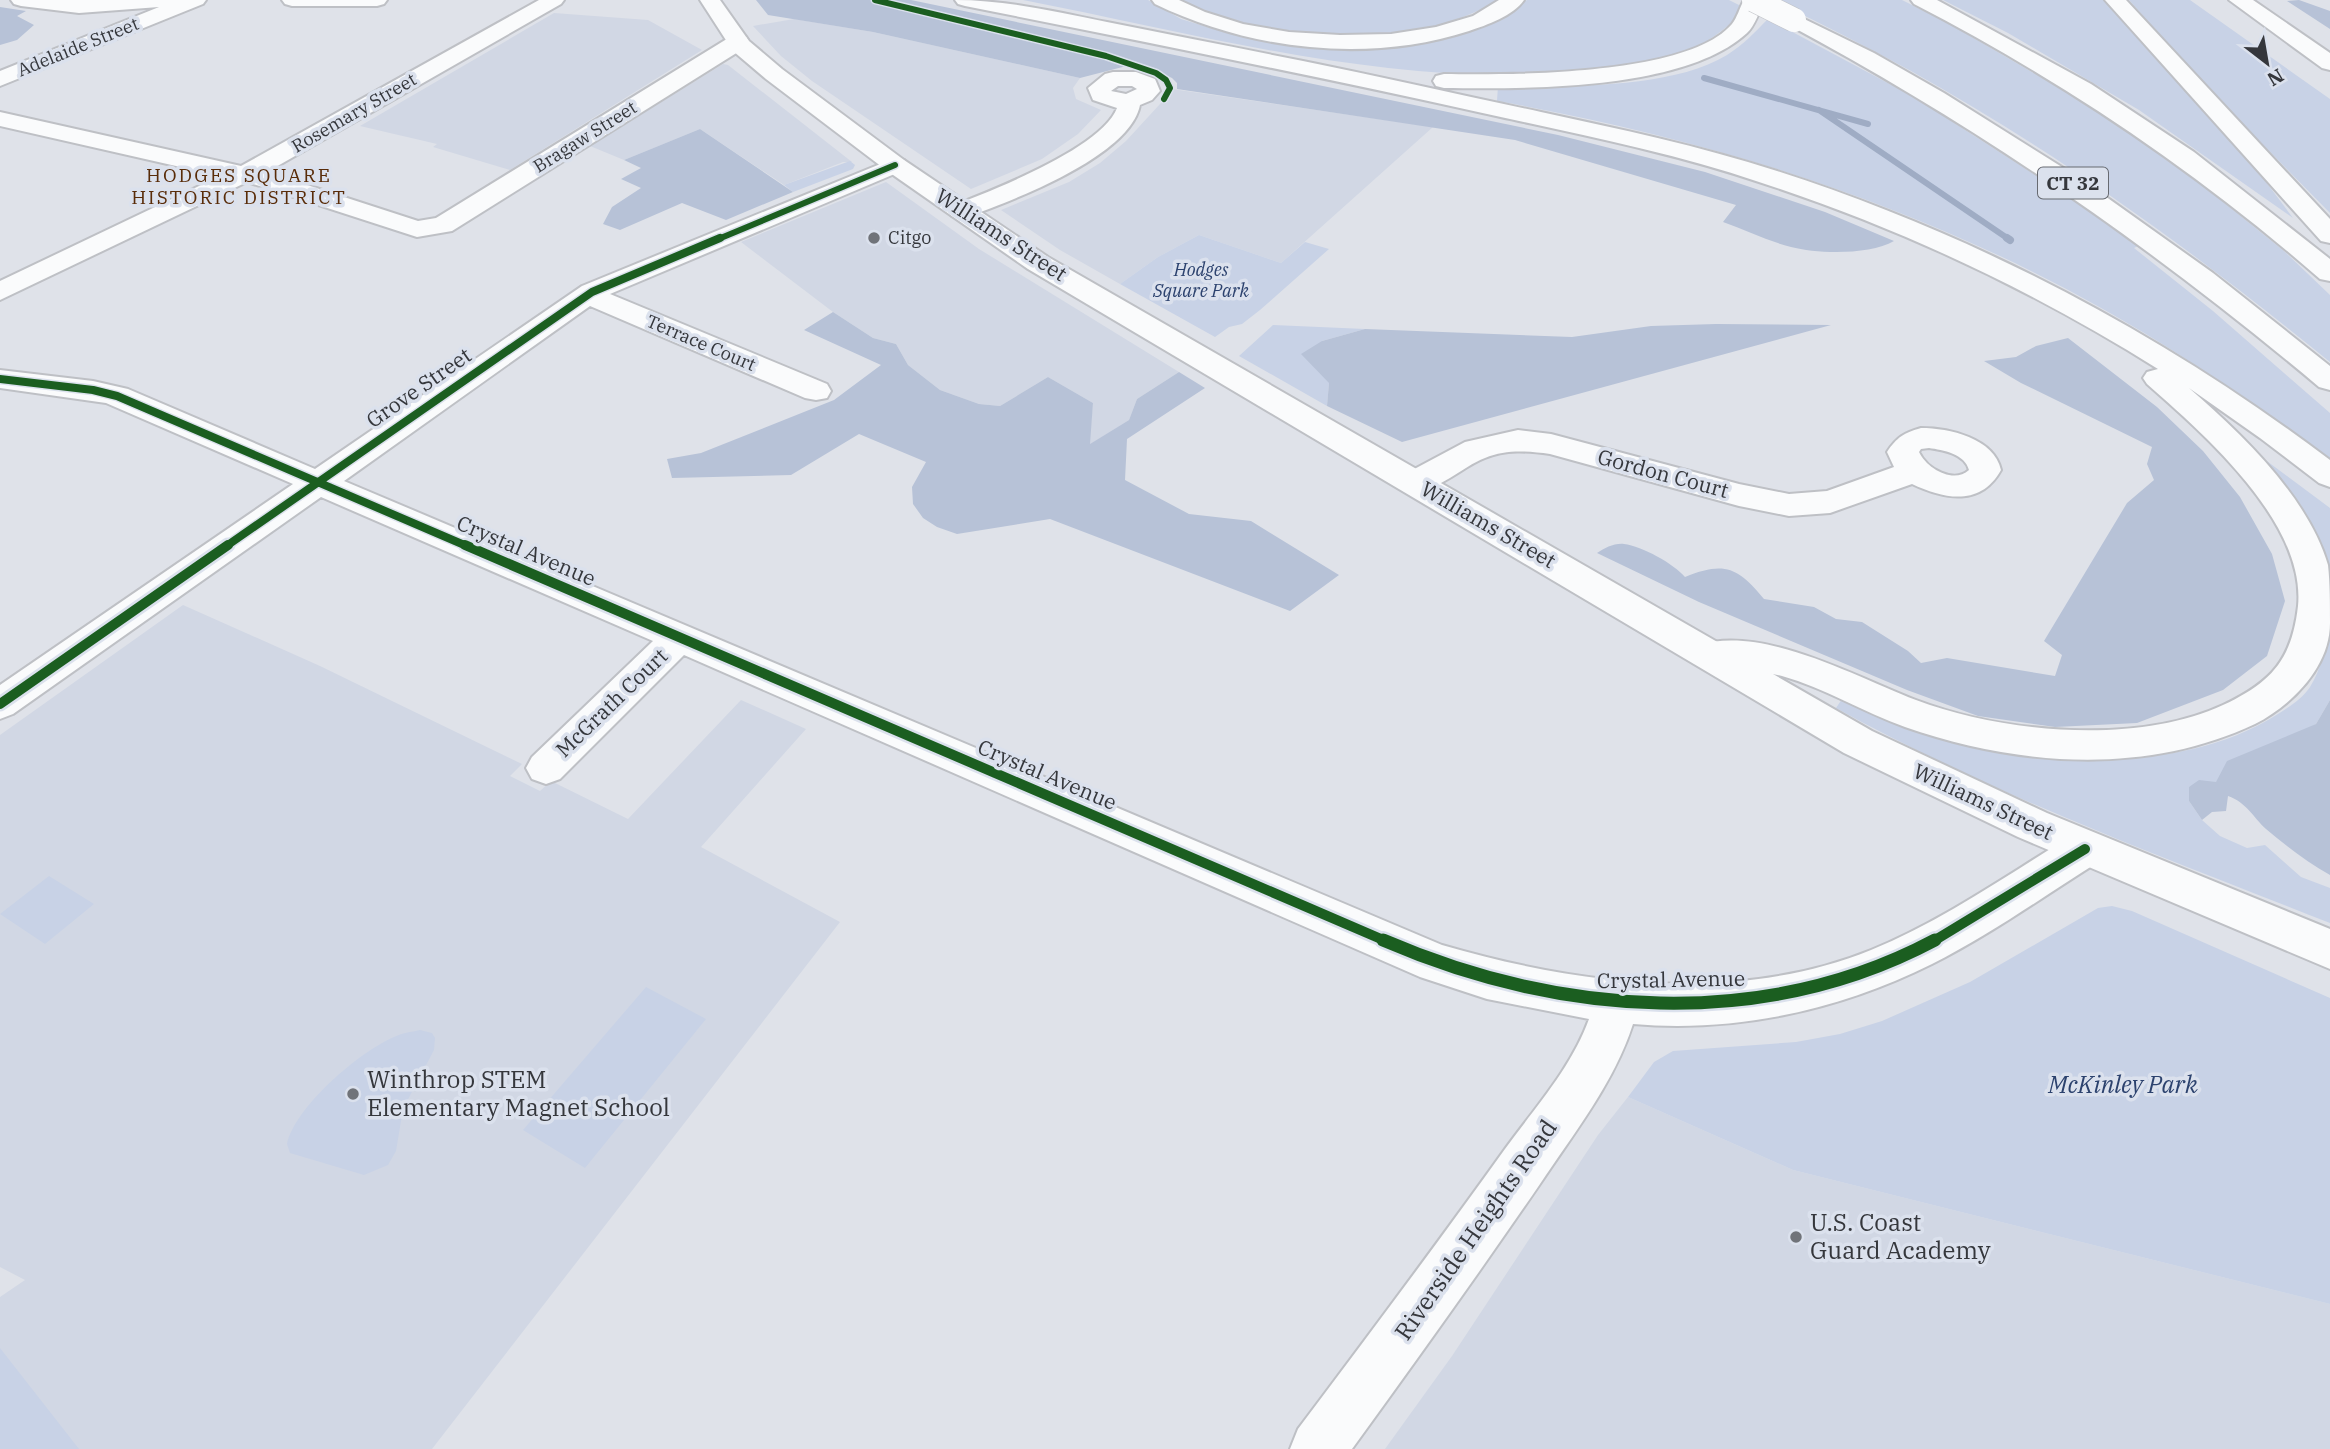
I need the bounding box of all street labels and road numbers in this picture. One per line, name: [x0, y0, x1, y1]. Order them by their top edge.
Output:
street label: Adelaide Street: [14, 12, 142, 81]
street label: Rosemary Street: [287, 68, 420, 158]
street label: Bragaw Street: [529, 96, 641, 178]
road number: CT 32: [2038, 168, 2108, 198]
street label: Williams Street: [930, 181, 1073, 287]
street label: Terrace Court: [643, 309, 759, 376]
street label: Grove Street: [360, 341, 477, 434]
street label: Gordon Court: [1595, 442, 1732, 504]
street label: Williams Street: [1416, 474, 1561, 574]
street label: Crystal Avenue: [453, 508, 600, 592]
street label: McGrath Court: [549, 642, 673, 763]
street label: Crystal Avenue: [974, 732, 1121, 816]
street label: Williams Street: [1909, 756, 2058, 846]
street label: Crystal Avenue: [1597, 964, 1745, 994]
street label: Riverside Heights Road: [1387, 1113, 1564, 1346]

